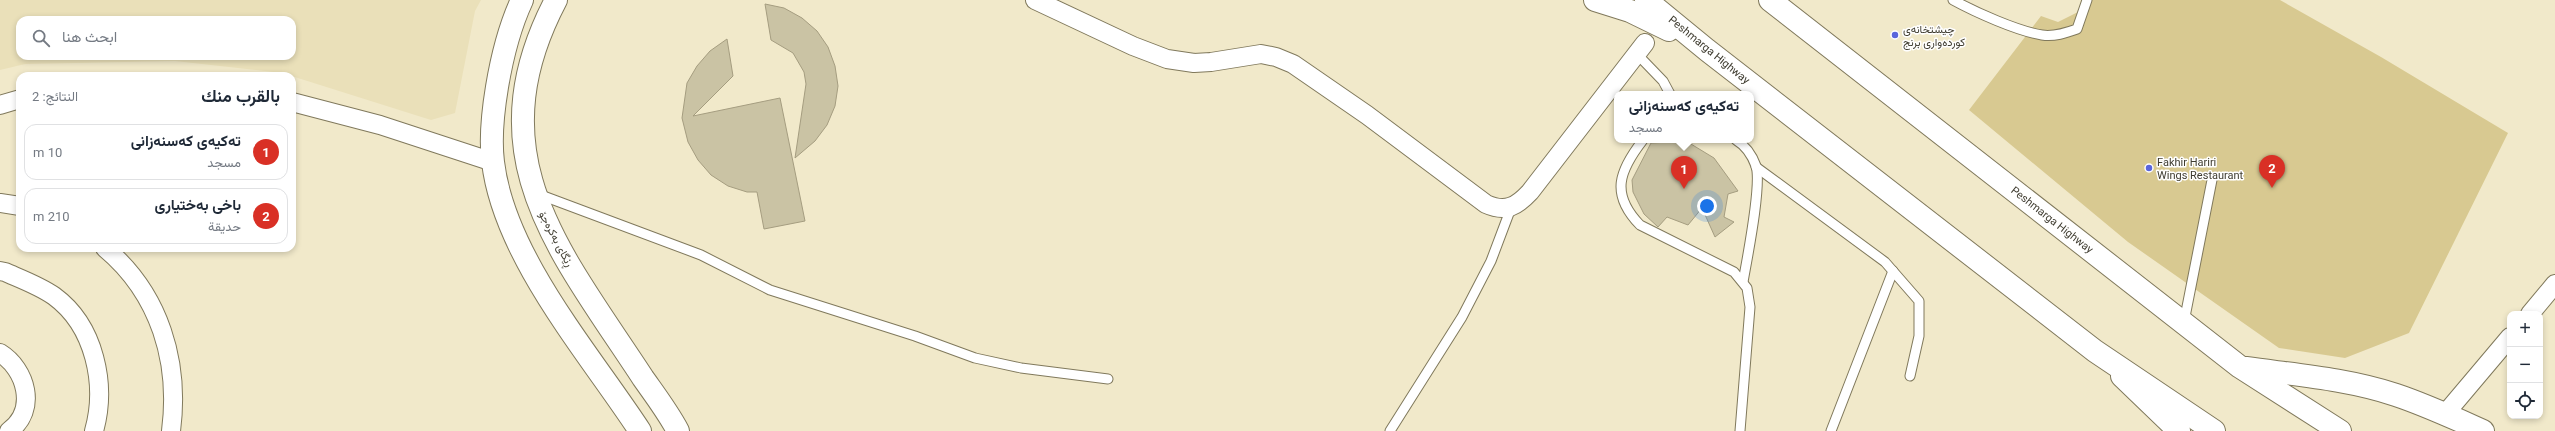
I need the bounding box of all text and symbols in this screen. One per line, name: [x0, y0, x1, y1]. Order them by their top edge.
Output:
street label: Peshmarga Highway: [1666, 13, 1753, 87]
search box: [16, 16, 296, 60]
place label: چيشتخانەی کوردەواری برنج: [1903, 23, 1965, 50]
icon: search: [30, 27, 52, 49]
text: ابحث هنا: [62, 28, 117, 46]
marker: چيشتخانەی کوردەواری برنج: [1890, 30, 1900, 40]
text: بالقرب منك: [201, 86, 280, 106]
text: النتائج: 2: [32, 89, 78, 104]
popup: [1614, 91, 1754, 143]
text: تەکیەی کەسنەزانی: [1629, 97, 1739, 115]
text: مسجد: [1629, 120, 1663, 135]
text: تەکیەی کەسنەزانی: [131, 132, 241, 150]
text: 10 m: [33, 145, 62, 160]
text: 1: [262, 145, 270, 160]
text: مسجد: [207, 155, 241, 170]
pin: 2: [2259, 155, 2285, 188]
pin: 1: [1671, 156, 1697, 189]
place label: Fakhir Hariri Wings Restaurant: [2157, 156, 2244, 182]
marker: Fakhir Hariri Wings Restaurant: [2144, 163, 2154, 173]
street label: Peshmarga Highway: [2008, 184, 2096, 257]
text: باخی بەختیاری: [155, 196, 241, 214]
your location: [1697, 196, 1717, 216]
text: 210 m: [33, 209, 70, 224]
text: 2: [262, 209, 270, 224]
street label: ڕێگای بەکرەجۆ: [534, 209, 576, 270]
text: حديقة: [208, 219, 241, 234]
map controls: [2507, 311, 2543, 419]
button: +: [2507, 311, 2543, 347]
button: −: [2507, 347, 2543, 383]
button: locate: [2507, 383, 2543, 419]

